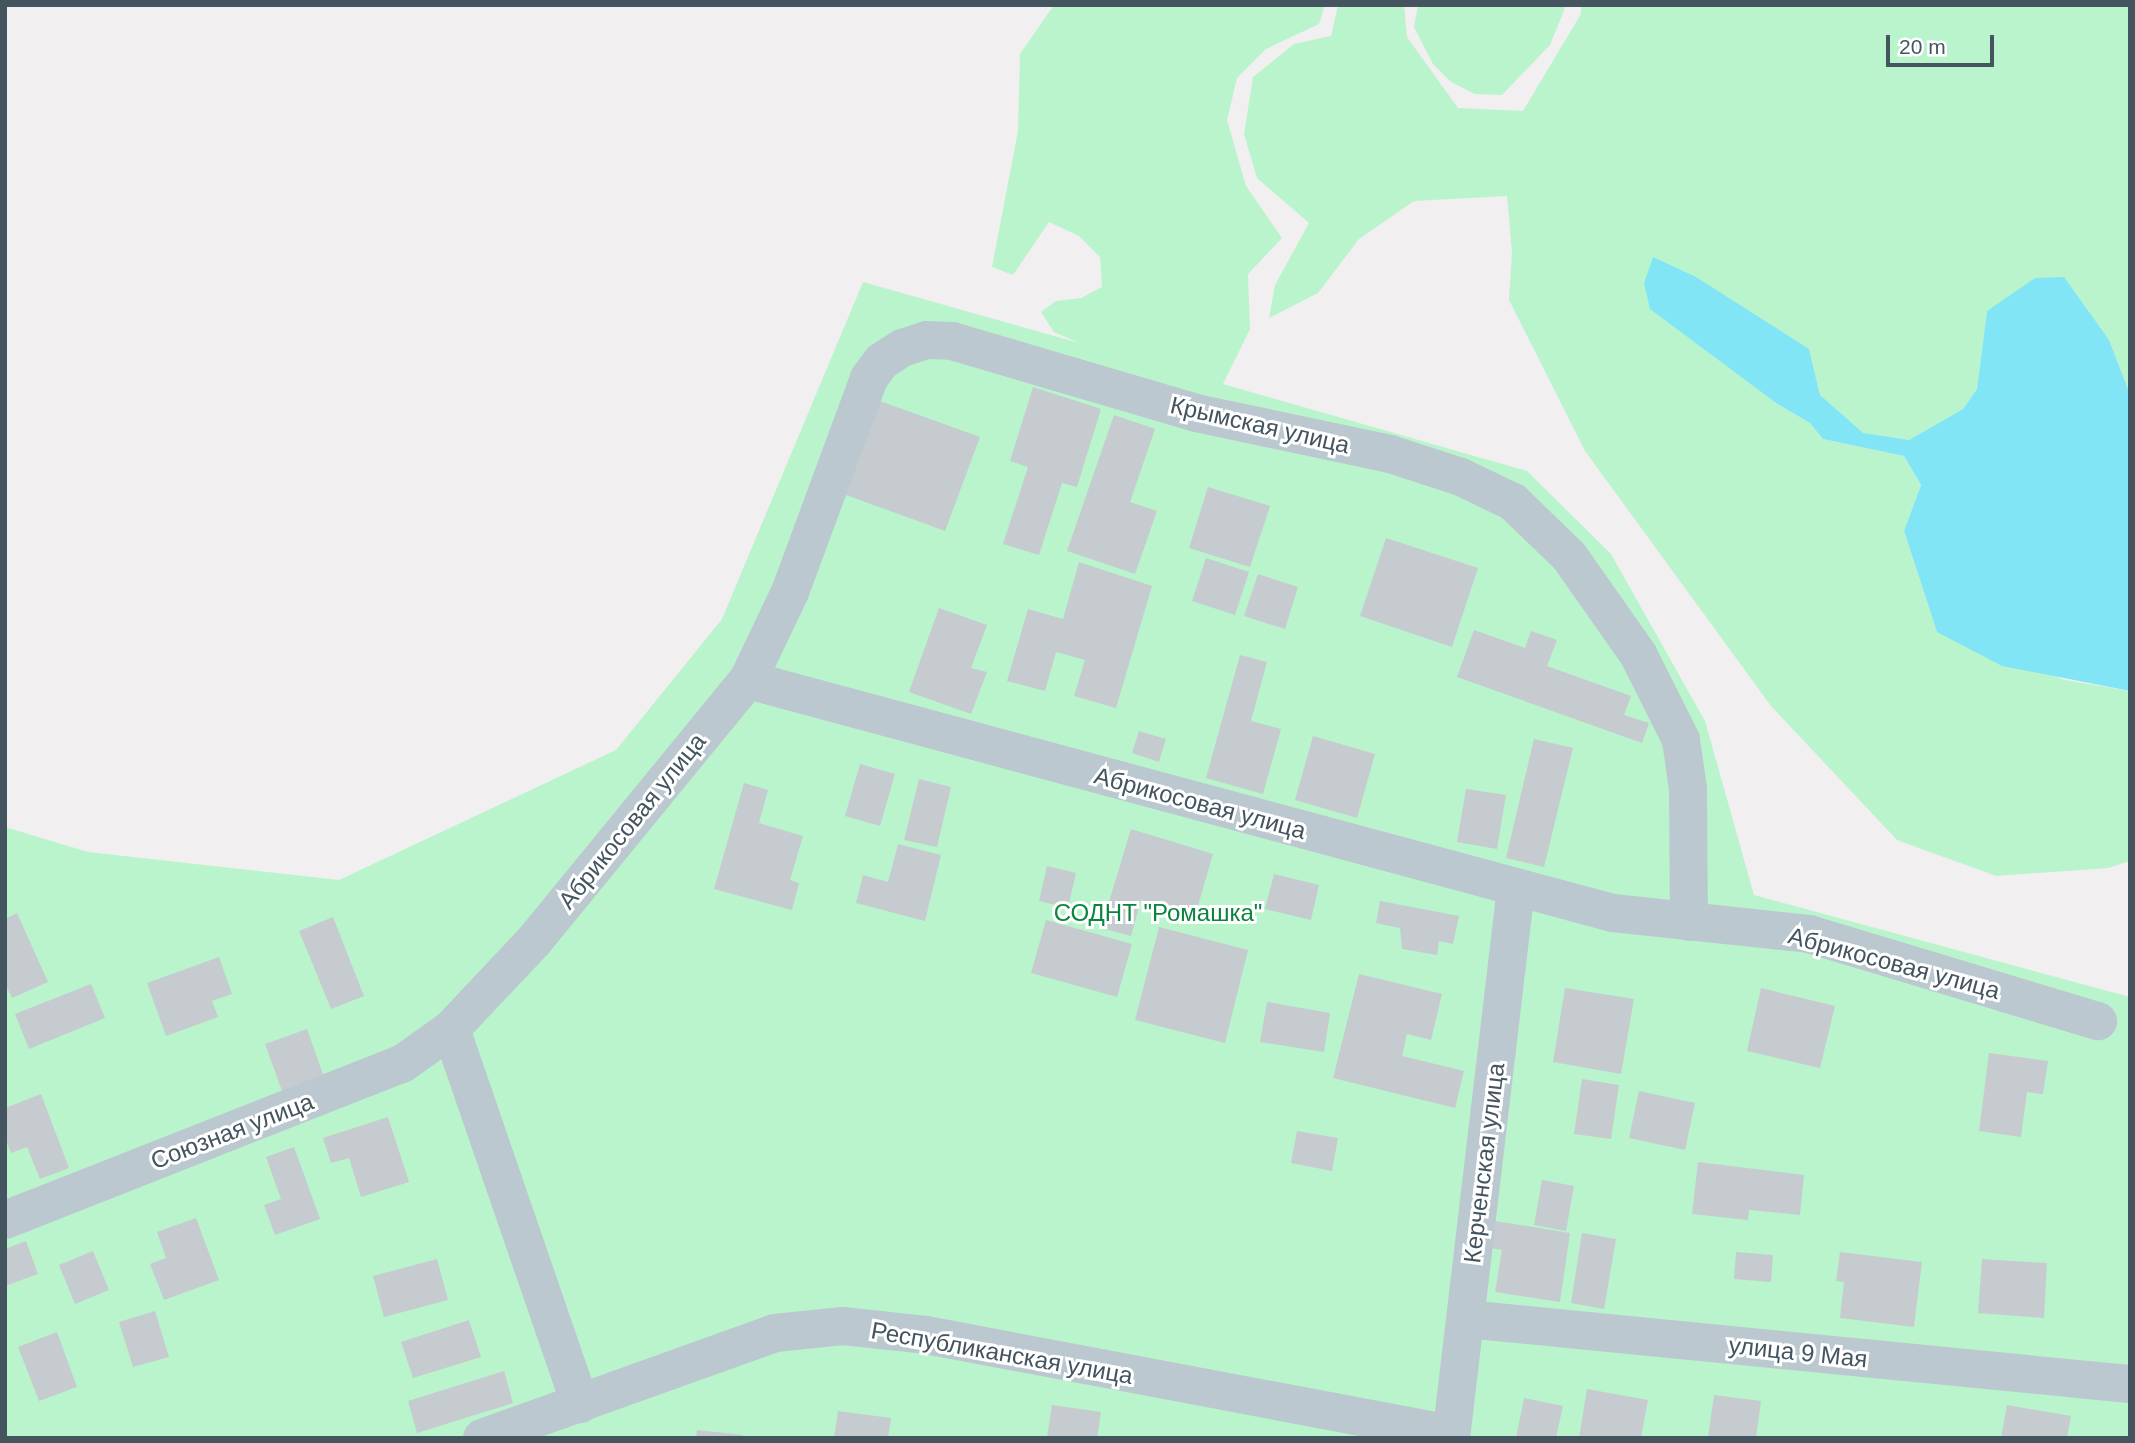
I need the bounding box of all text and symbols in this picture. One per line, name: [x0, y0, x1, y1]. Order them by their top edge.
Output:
scale bar: [1890, 21, 1998, 65]
text: 20 m: [1899, 35, 1946, 58]
street label: Крымская улица: [1168, 390, 1352, 460]
street label: Абрикосовая улица: [552, 727, 712, 915]
street label: Абрикосовая улица: [1091, 761, 1309, 845]
park label: СОДНТ "Ромашка": [1054, 899, 1262, 927]
street label: Абрикосовая улица: [1785, 921, 2003, 1005]
street label: Керченская улица: [1457, 1061, 1511, 1265]
street label: Союзная улица: [147, 1087, 317, 1175]
street label: Республиканская улица: [869, 1316, 1135, 1390]
street label: улица 9 Мая: [1727, 1330, 1869, 1374]

